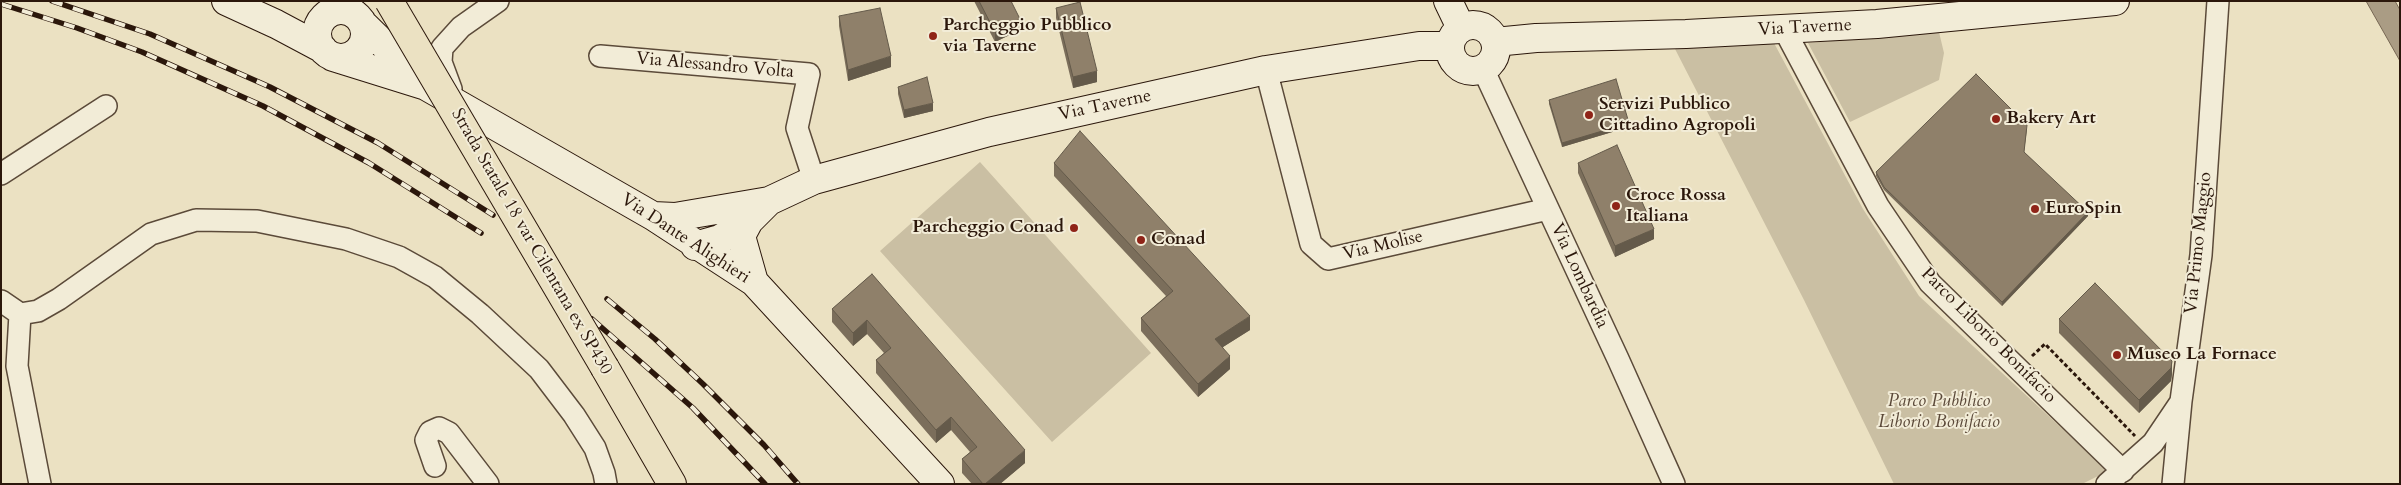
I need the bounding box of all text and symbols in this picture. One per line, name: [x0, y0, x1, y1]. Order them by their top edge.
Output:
place label: Parcheggio Pubblico via Taverne: [943, 15, 1112, 58]
street label: Via Taverne: [1757, 15, 1853, 41]
marker: Parcheggio Pubblico via Taverne: [927, 30, 939, 42]
street label: Via Alessandro Volta: [635, 48, 795, 84]
street label: Via Taverne: [1057, 86, 1153, 126]
place label: Servizi Pubblico Cittadino Agropoli: [1599, 94, 1756, 136]
street label: Strada Statale 18 var Cilentana ex SP430: [446, 105, 616, 379]
place label: Bakery Art: [2006, 108, 2096, 130]
marker: Servizi Pubblico Cittadino Agropoli: [1583, 109, 1595, 121]
marker: Bakery Art: [1990, 113, 2002, 125]
street label: Via Primo Maggio: [2181, 171, 2217, 315]
place label: Croce Rossa Italiana: [1626, 185, 1726, 228]
street label: Via Dante Alighieri: [616, 189, 754, 289]
place label: EuroSpin: [2045, 198, 2122, 220]
marker: Croce Rossa Italiana: [1610, 200, 1622, 212]
marker: EuroSpin: [2029, 203, 2041, 215]
place label: Parcheggio Conad: [912, 217, 1064, 239]
street label: Via Lombardia: [1545, 220, 1613, 332]
marker: Parcheggio Conad: [1068, 222, 1080, 234]
street label: Via Molise: [1341, 226, 1425, 266]
place label: Conad: [1151, 229, 1205, 251]
marker: Conad: [1135, 234, 1147, 246]
street label: Parco Liborio Bonifacio: [1916, 264, 2060, 408]
place label: Museo La Fornace: [2127, 344, 2277, 366]
marker: Museo La Fornace: [2111, 349, 2123, 361]
park label: Parco Pubblico Liborio Bonifacio: [1878, 391, 2000, 434]

